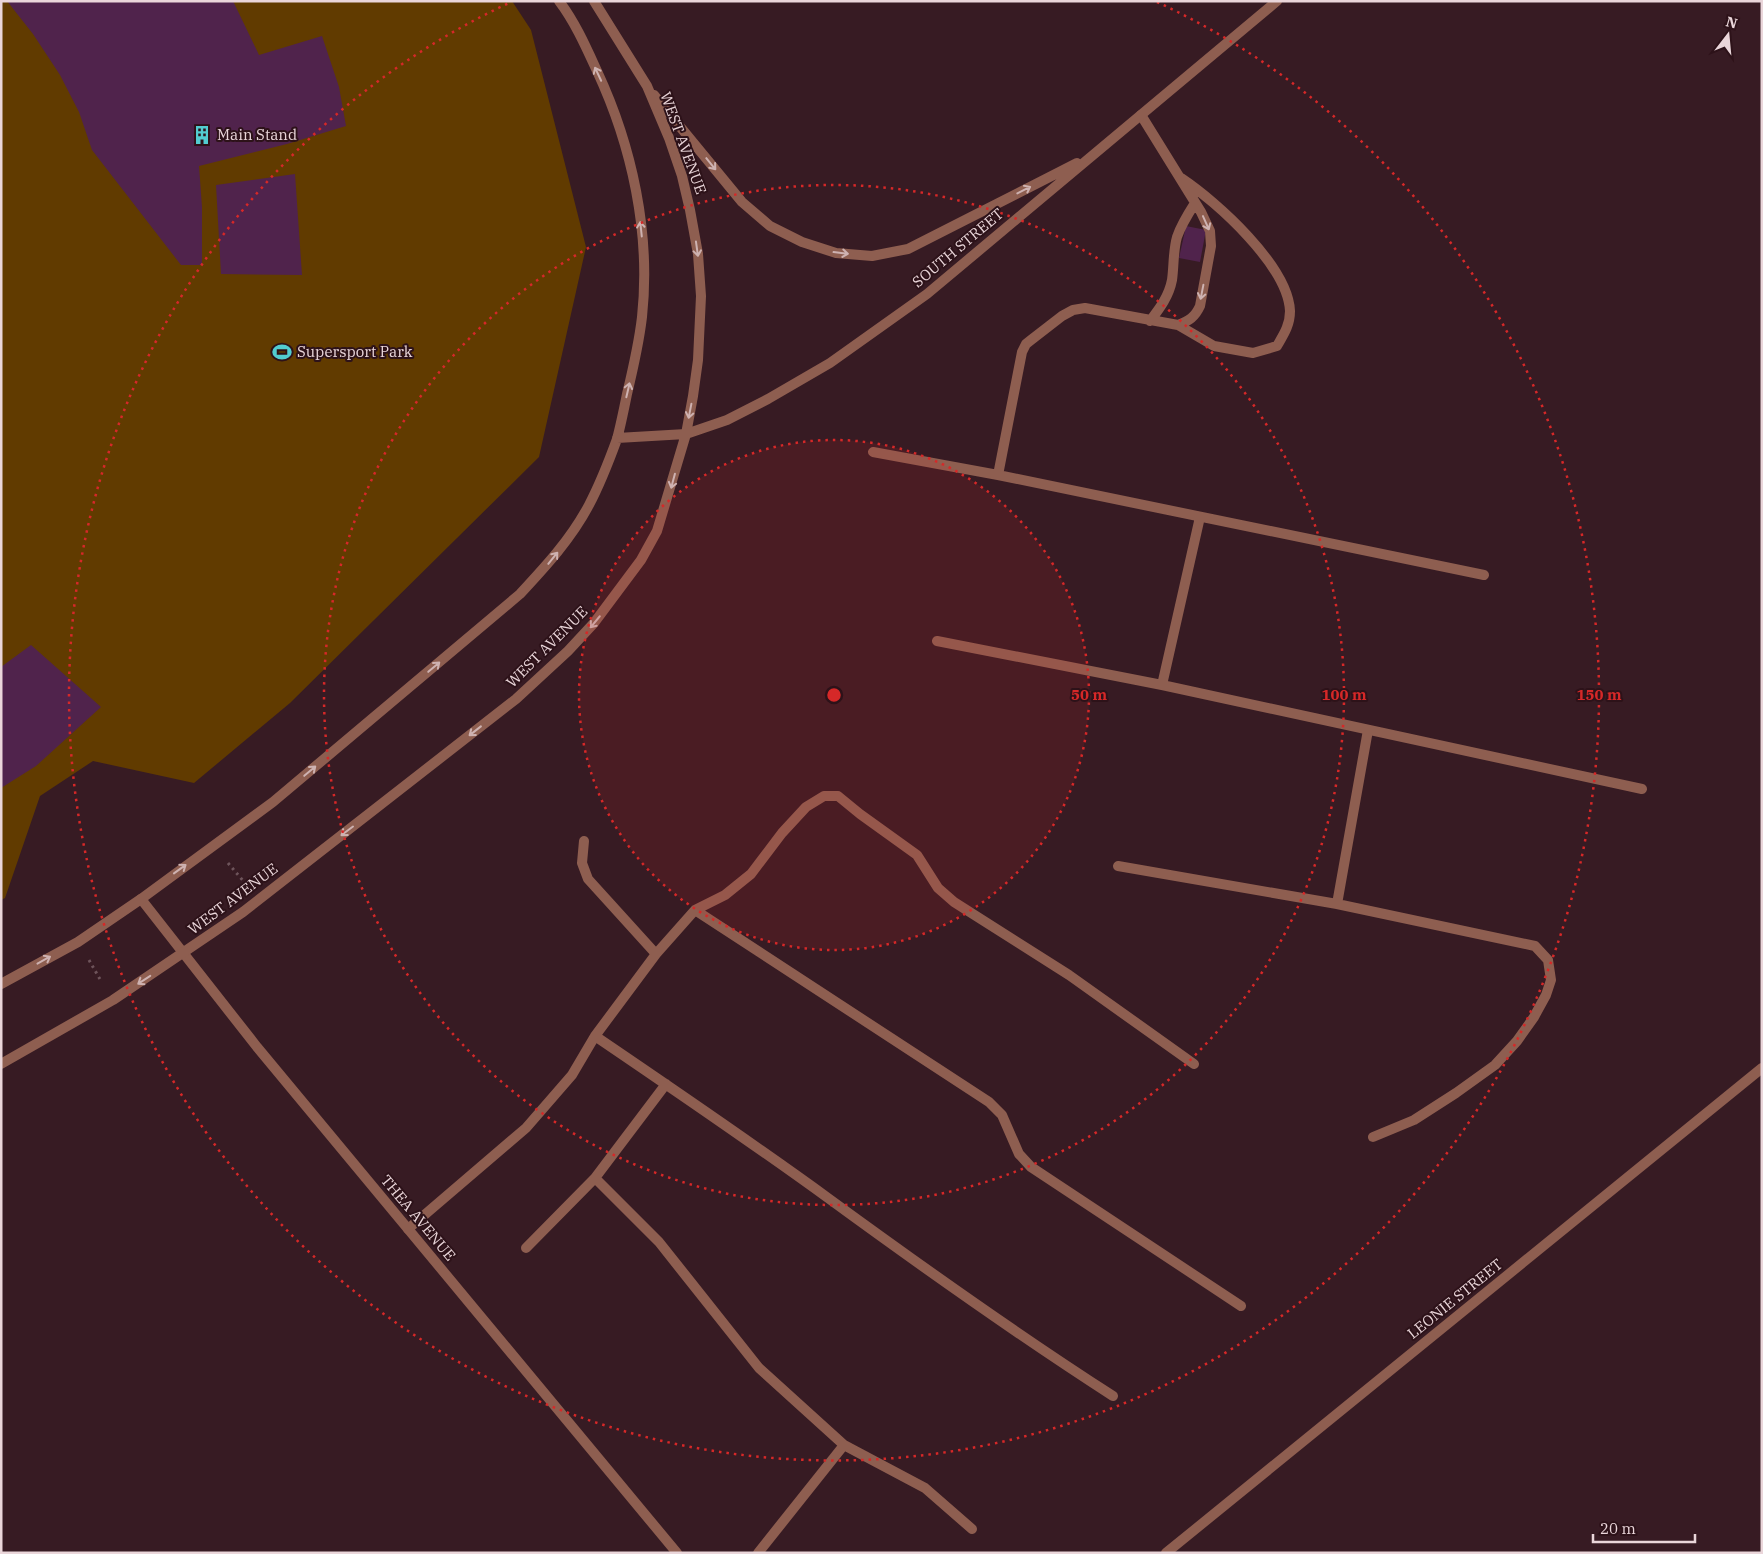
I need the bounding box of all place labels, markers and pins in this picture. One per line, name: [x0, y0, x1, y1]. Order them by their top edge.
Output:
building icon: Main Stand: [191, 124, 213, 146]
place label: Main Stand: [217, 125, 297, 144]
sports icon: Supersport Park: [271, 341, 293, 363]
place label: Supersport Park: [297, 342, 413, 361]
centre of rings: [825, 686, 843, 704]

